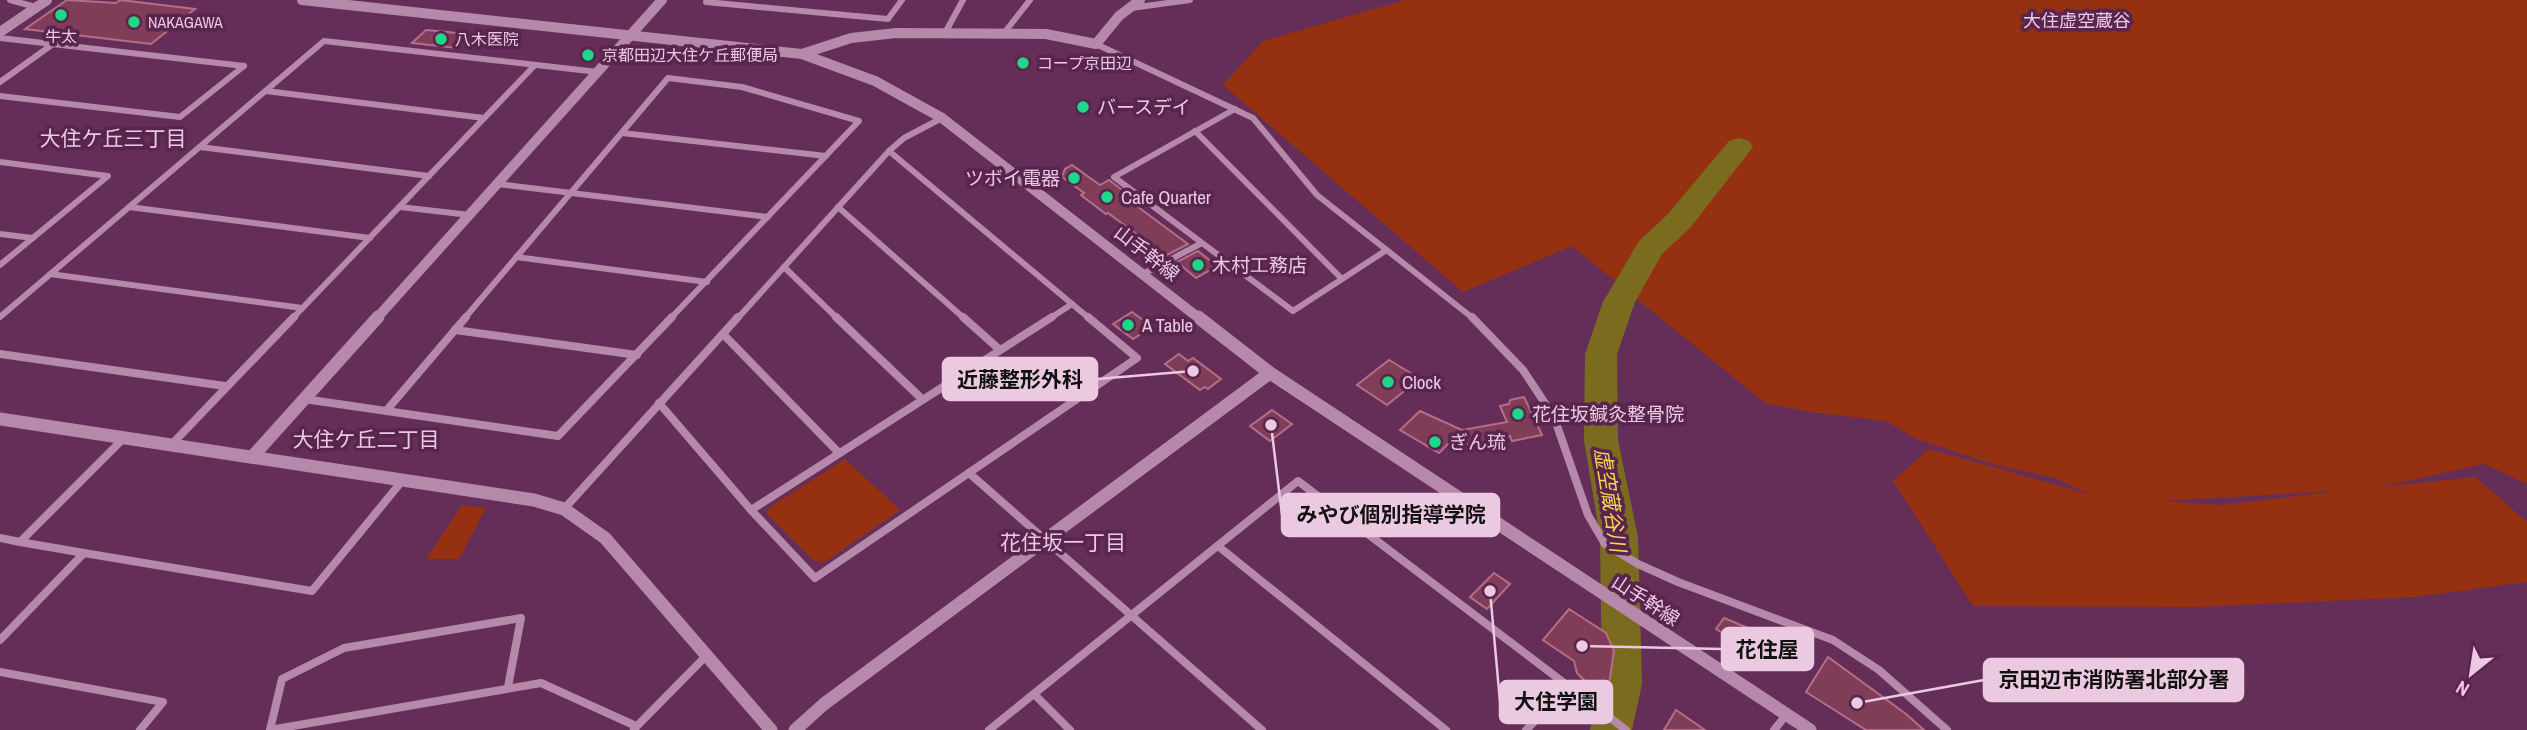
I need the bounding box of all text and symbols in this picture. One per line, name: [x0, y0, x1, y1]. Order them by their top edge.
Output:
marker: 牛太: [53, 7, 69, 23]
district label: 大住虚空蔵谷: [2023, 8, 2131, 33]
place label: NAKAGAWA: [148, 11, 223, 33]
marker: NAKAGAWA: [126, 14, 142, 30]
place label: 牛太: [45, 25, 77, 47]
place label: 八木医院: [455, 28, 519, 50]
marker: 八木医院: [433, 31, 449, 47]
place label: 京都田辺大住ケ丘郵便局: [602, 44, 778, 66]
marker: 京都田辺大住ケ丘郵便局: [580, 47, 596, 63]
place label: コープ京田辺: [1037, 52, 1132, 74]
marker: コープ京田辺: [1015, 55, 1031, 71]
place label: バースデイ: [1097, 94, 1191, 120]
marker: バースデイ: [1075, 99, 1091, 115]
district label: 大住ケ丘三丁目: [40, 124, 187, 153]
place label: ツボイ電器: [965, 165, 1060, 191]
marker: ツボイ電器: [1066, 170, 1082, 186]
place label: Cafe Quarter: [1121, 184, 1212, 210]
marker: Cafe Quarter: [1099, 189, 1115, 205]
street label: 山手幹線: [1109, 219, 1185, 287]
place label: 木村工務店: [1212, 252, 1307, 278]
marker: 木村工務店: [1190, 257, 1206, 273]
place label: A Table: [1141, 312, 1193, 338]
marker: A Table: [1120, 317, 1136, 333]
callout: 近藤整形外科: [943, 358, 1097, 400]
text: 近藤整形外科: [957, 365, 1083, 394]
place label: Clock: [1402, 369, 1441, 395]
marker: Clock: [1380, 374, 1396, 390]
place label: 花住坂鍼灸整骨院: [1532, 401, 1684, 427]
marker: 花住坂鍼灸整骨院: [1510, 406, 1526, 422]
district label: 大住ケ丘二丁目: [293, 425, 440, 454]
place label: ぎん琉: [1449, 429, 1506, 455]
marker: ぎん琉: [1427, 434, 1443, 450]
water label: 虚空蔵谷川: [1588, 446, 1633, 556]
callout: みやび個別指導学院: [1282, 494, 1499, 536]
text: みやび個別指導学院: [1297, 500, 1486, 529]
district label: 花住坂一丁目: [1000, 528, 1126, 557]
street label: 山手幹線: [1607, 568, 1685, 632]
callout: 花住屋: [1722, 628, 1813, 670]
text: 花住屋: [1736, 635, 1799, 664]
north arrow: [2436, 639, 2506, 709]
callout: 京田辺市消防署北部分署: [1984, 659, 2243, 701]
text: 京田辺市消防署北部分署: [1999, 665, 2230, 694]
text: N: [2451, 675, 2474, 703]
callout: 大住学園: [1500, 681, 1612, 723]
text: 大住学園: [1514, 687, 1598, 716]

